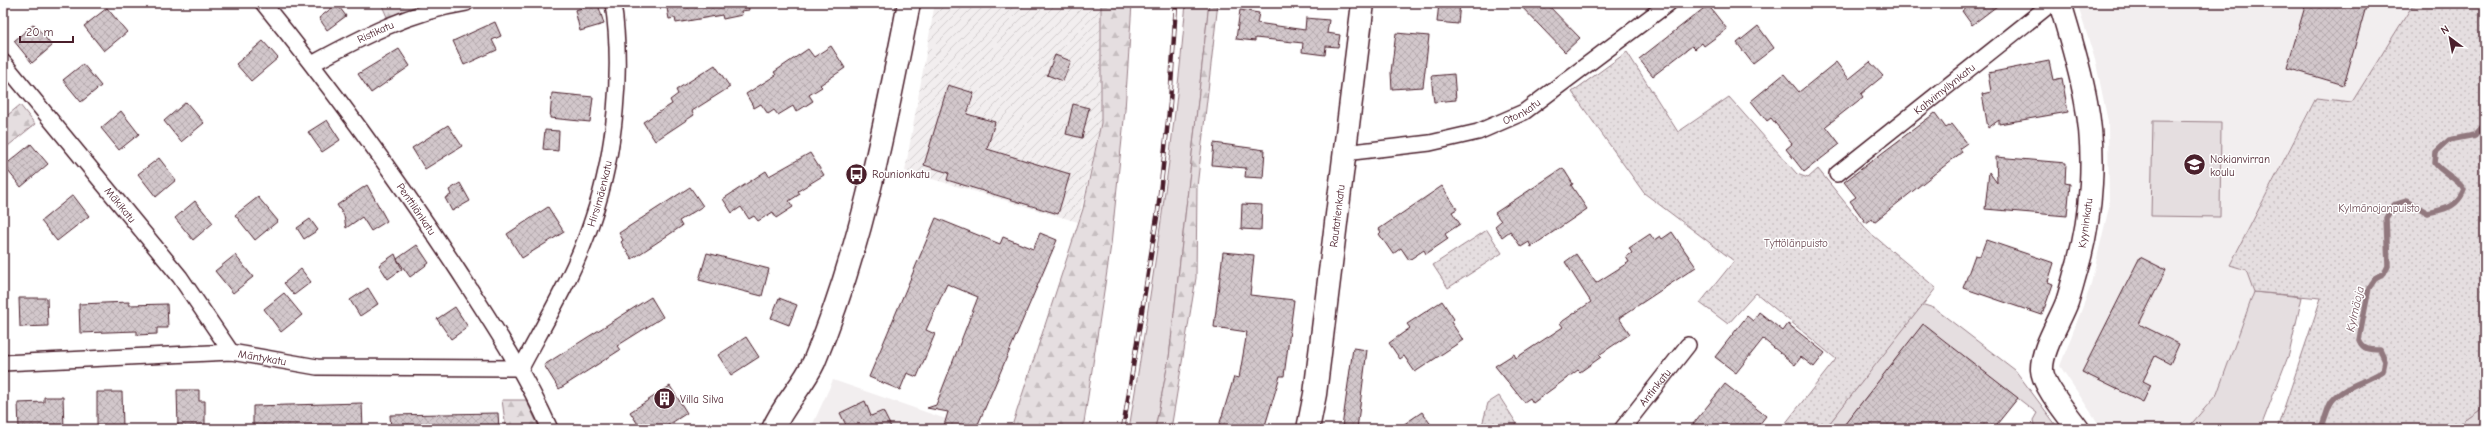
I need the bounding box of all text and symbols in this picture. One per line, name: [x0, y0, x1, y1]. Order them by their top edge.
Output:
scale bar: [20, 18, 73, 44]
street label: Ristikatu: [355, 18, 396, 46]
north arrow: [2430, 18, 2470, 58]
text: N: [2438, 23, 2451, 37]
text: 20 m: [26, 25, 54, 39]
street label: Kahvimyllynkatu: [1911, 61, 1978, 117]
street label: Otonkatu: [1501, 96, 1543, 127]
school or university icon: Nokianvirran koulu: [2182, 152, 2208, 178]
place label: Nokianvirran koulu: [2210, 153, 2270, 179]
street label: Hirsimäenkatu: [585, 160, 615, 228]
bus stop icon: Rounionkatu: [843, 161, 869, 187]
place label: Rounionkatu: [872, 168, 930, 181]
street label: Penttilänkatu: [394, 181, 438, 238]
street label: Rautatienkatu: [1327, 184, 1348, 248]
street label: Mäkikatu: [102, 185, 139, 226]
street label: Kyyninkatu: [2076, 197, 2095, 249]
park label: Kylmänojanpuisto: [2338, 202, 2420, 215]
park label: Tyttölänpuisto: [1764, 237, 1828, 250]
water label: Kylmäoja: [2343, 285, 2367, 333]
street label: Mäntykatu: [237, 347, 287, 369]
street label: Antinkatu: [1636, 366, 1674, 409]
building icon: Villa Silva: [651, 386, 677, 412]
place label: Villa Silva: [680, 393, 724, 406]

